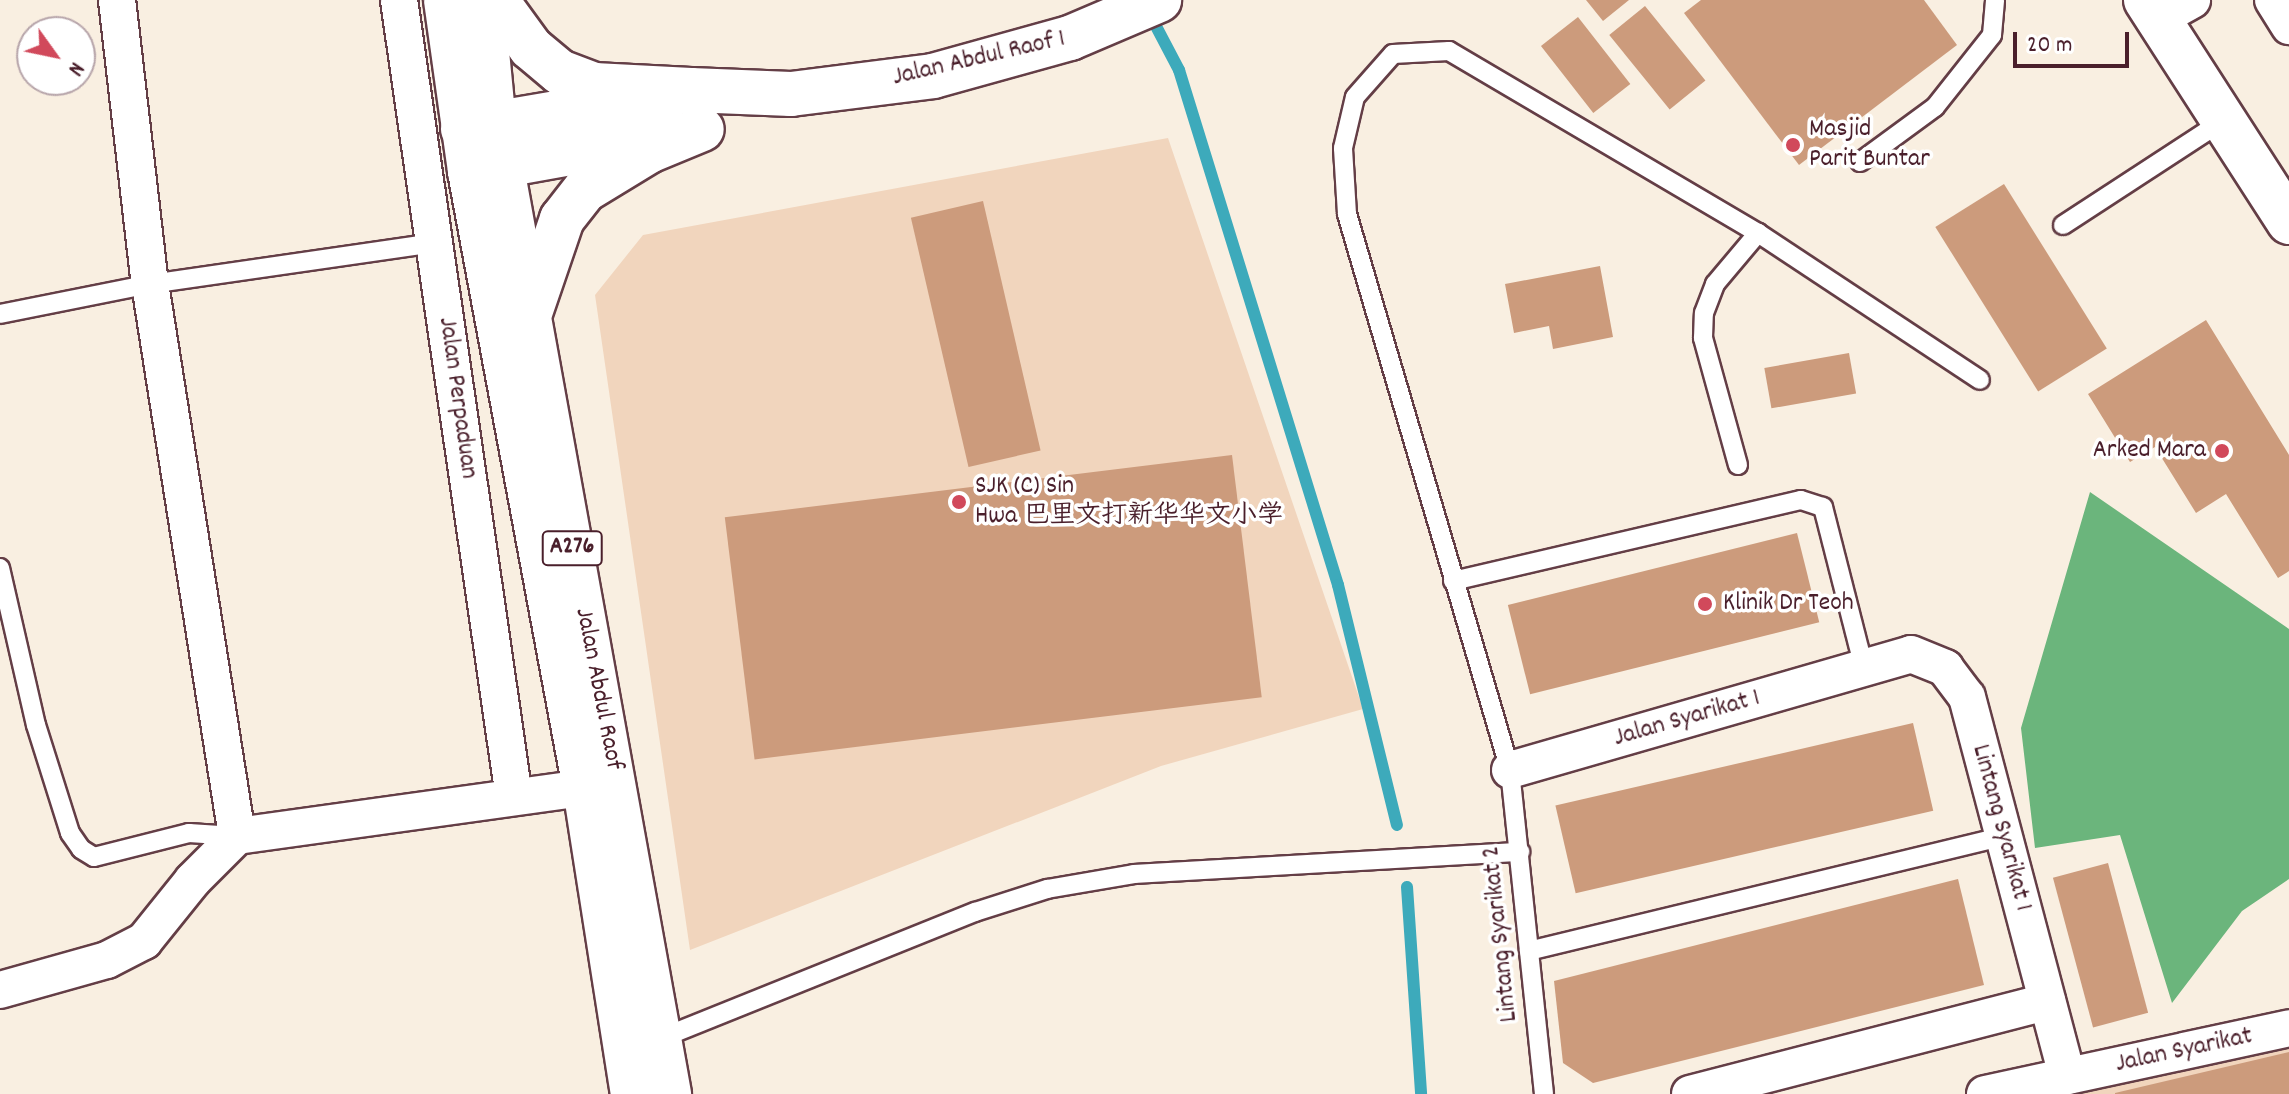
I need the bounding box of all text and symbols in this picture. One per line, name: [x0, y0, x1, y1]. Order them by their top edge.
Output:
north arrow: [16, 16, 96, 96]
scale bar: [2017, 16, 2133, 66]
street label: Jalan Abdul Raof 1: [890, 24, 1068, 94]
text: 20 m: [2027, 29, 2073, 63]
text: N: [59, 55, 91, 81]
place label: Masjid Parit Buntar: [1809, 114, 1930, 176]
marker: Masjid Parit Buntar: [1784, 136, 1802, 154]
street label: Jalan Perpaduan: [430, 315, 484, 481]
place label: Arked Mara: [2093, 435, 2206, 467]
marker: Arked Mara: [2213, 442, 2231, 460]
place label: SJK (C) Sin Hwa 巴里文打新华华文小学: [975, 471, 1283, 532]
marker: SJK (C) Sin Hwa 巴里文打新华华文小学: [950, 493, 968, 511]
road number: A276: [540, 528, 604, 568]
place label: Klinik Dr Teoh: [1723, 588, 1854, 620]
marker: Klinik Dr Teoh: [1694, 593, 1716, 615]
street label: Jalan Abdul Raof: [567, 605, 629, 773]
street label: Jalan Syarikat 1: [1610, 683, 1764, 755]
street label: Lintang Syarikat 1: [1964, 741, 2038, 915]
street label: Lintang Syarikat 2: [1476, 844, 1526, 1024]
street label: Jalan Syarikat: [2113, 1021, 2255, 1081]

